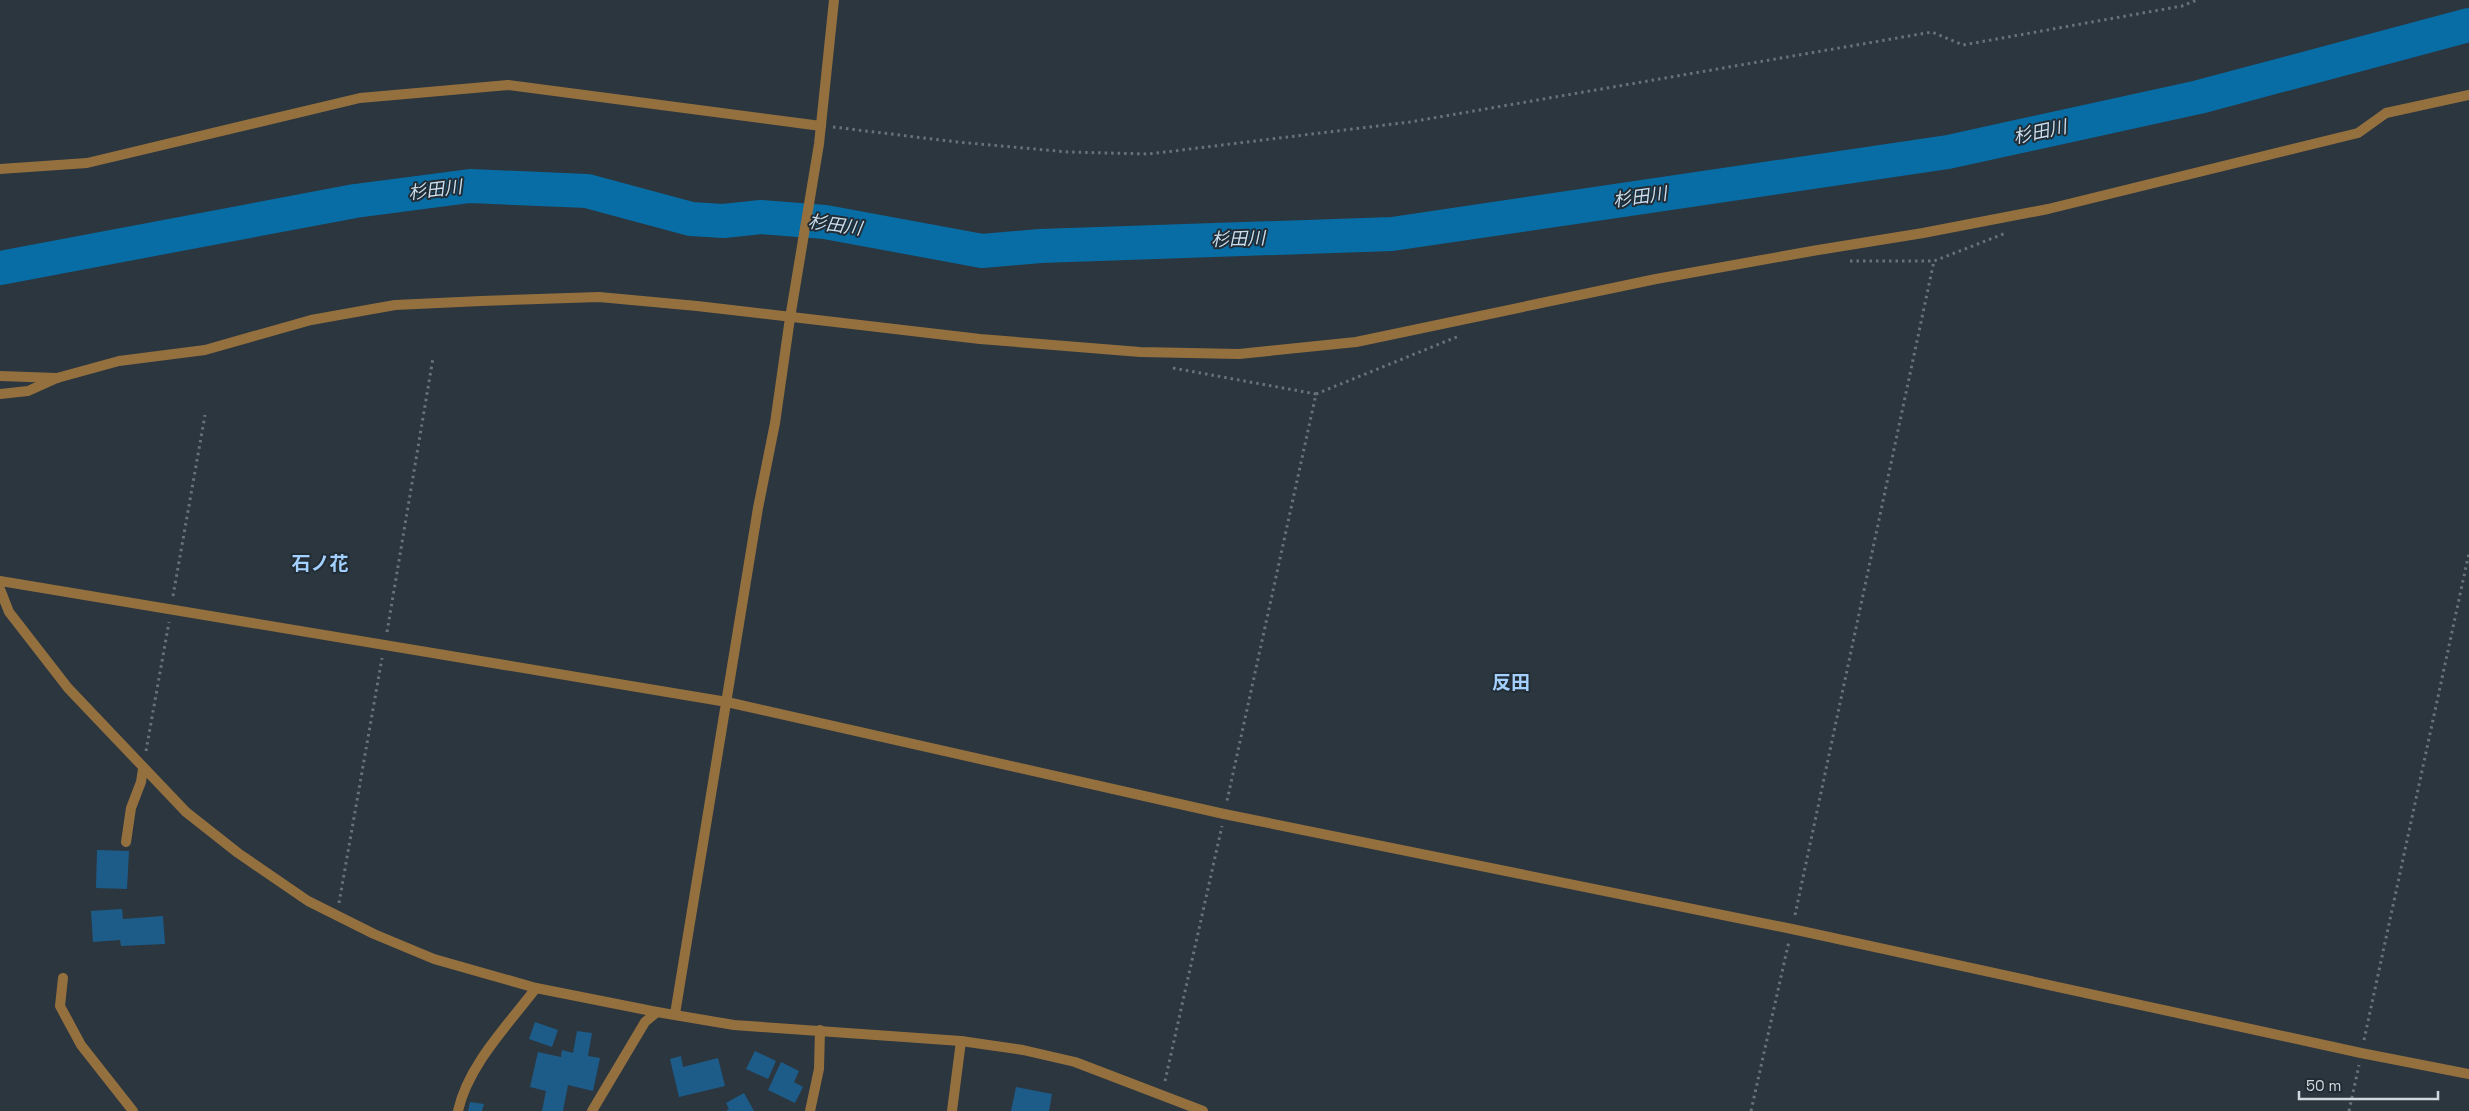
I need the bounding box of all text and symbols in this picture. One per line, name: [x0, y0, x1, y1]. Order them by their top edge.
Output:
water label: 杉田川: [2011, 114, 2071, 148]
water label: 杉田川: [407, 175, 465, 204]
water label: 杉田川: [1612, 181, 1670, 212]
water label: 杉田川: [807, 209, 865, 240]
water label: 杉田川: [1211, 226, 1267, 251]
district label: 石ノ花: [291, 551, 349, 576]
district label: 反田: [1492, 670, 1530, 695]
scale bar: [2299, 1068, 2438, 1100]
text: 50 m: [2306, 1076, 2341, 1095]

